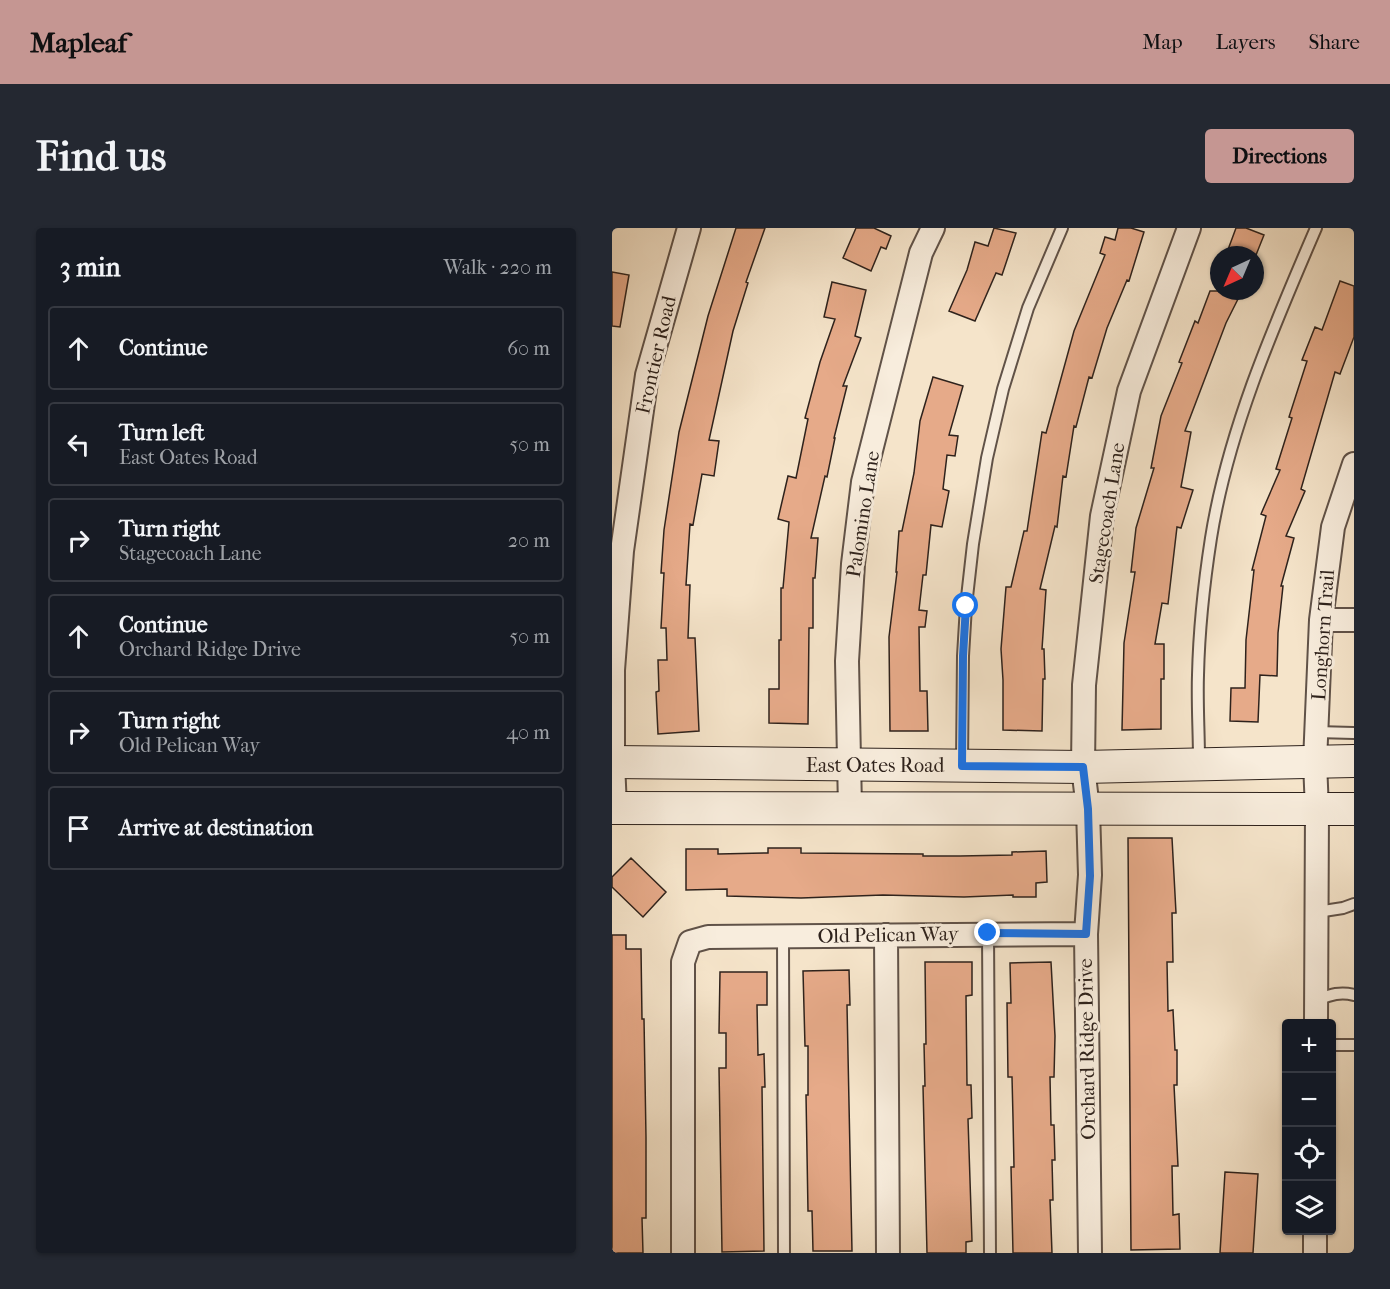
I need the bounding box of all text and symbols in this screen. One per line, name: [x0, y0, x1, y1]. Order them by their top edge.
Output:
text: Mapleaf: [30, 26, 127, 59]
text: Map: [1142, 30, 1183, 54]
text: Layers: [1216, 30, 1275, 54]
text: Share: [1308, 30, 1360, 54]
button: Directions: [1205, 129, 1354, 183]
text: Find us: [36, 132, 166, 181]
north arrow: [1210, 246, 1264, 300]
text: 3 min: [60, 252, 121, 283]
text: Walk · 220 m: [444, 256, 552, 279]
street label: Frontier Road: [631, 293, 681, 416]
icon: ahead: [62, 332, 95, 365]
text: Continue: [119, 335, 208, 361]
text: 60 m: [507, 337, 550, 360]
text: Turn left: [119, 420, 205, 446]
icon: left: [62, 428, 95, 461]
text: 50 m: [509, 433, 550, 456]
street label: Stagecoach Lane: [1084, 441, 1130, 585]
text: East Oates Road: [119, 446, 258, 469]
street label: Palomino Lane: [842, 449, 884, 579]
text: Turn right: [119, 516, 220, 542]
icon: right: [62, 524, 95, 557]
text: 20 m: [508, 529, 550, 552]
text: Stagecoach Lane: [119, 542, 262, 565]
street label: Longhorn Trail: [1307, 568, 1339, 701]
route start: [952, 592, 978, 618]
text: Continue: [119, 612, 208, 638]
icon: ahead: [62, 620, 95, 653]
text: 50 m: [509, 625, 550, 648]
text: Orchard Ridge Drive: [119, 638, 301, 661]
text: Turn right: [119, 708, 220, 734]
icon: right: [62, 716, 95, 749]
text: 40 m: [506, 721, 550, 744]
text: Old Pelican Way: [119, 734, 260, 757]
street label: East Oates Road: [806, 754, 945, 777]
icon: arrive: [62, 812, 95, 845]
text: Arrive at destination: [119, 815, 313, 841]
route end: [974, 919, 1000, 945]
street label: Old Pelican Way: [817, 922, 960, 948]
street label: Orchard Ridge Drive: [1074, 958, 1100, 1140]
map controls: [1282, 1019, 1336, 1235]
button: +: [1282, 1019, 1336, 1073]
button: −: [1282, 1073, 1336, 1127]
button: locate: [1282, 1127, 1336, 1181]
button: layers: [1282, 1181, 1336, 1235]

